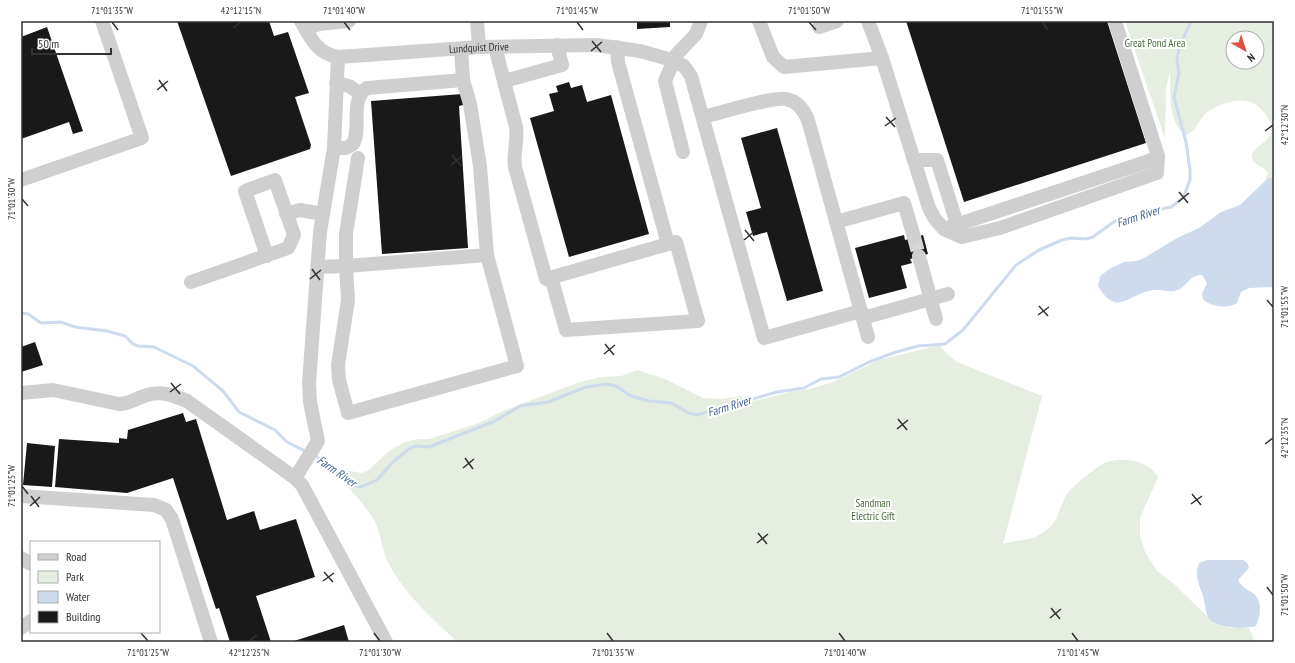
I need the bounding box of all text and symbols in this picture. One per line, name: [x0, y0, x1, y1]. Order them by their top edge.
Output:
text: 71°01'35"W: [91, 4, 133, 17]
text: 42°12'15"N: [221, 4, 261, 17]
text: 71°01'40"W: [323, 4, 365, 17]
text: 71°01'45"W: [556, 4, 598, 17]
text: 71°01'50"W: [788, 4, 830, 17]
text: 71°01'55"W: [1021, 4, 1063, 17]
scale bar: [32, 30, 111, 56]
north arrow: [1225, 30, 1265, 70]
text: 50 m: [38, 36, 59, 51]
park label: Great Pond Area: [1125, 36, 1185, 50]
street label: Lundquist Drive: [448, 39, 509, 56]
text: N: [1245, 50, 1258, 65]
text: 42°12'30"N: [1278, 105, 1291, 145]
text: 71°01'30"W: [5, 178, 18, 220]
water label: Farm River: [1114, 201, 1163, 230]
text: 71°01'55"W: [1278, 286, 1291, 328]
water label: Farm River: [705, 392, 754, 420]
text: 42°12'35"N: [1278, 418, 1291, 458]
water label: Farm River: [314, 452, 361, 491]
text: 71°01'25"W: [5, 465, 18, 507]
park label: Sandman Electric Gift: [851, 496, 895, 523]
legend: [30, 541, 160, 633]
text: Road: [66, 549, 86, 564]
text: Park: [66, 569, 84, 584]
text: 71°01'50"W: [1278, 574, 1291, 616]
text: Water: [66, 589, 91, 604]
text: Building: [66, 609, 101, 624]
text: 71°01'25"W: [127, 646, 169, 659]
text: 42°12'25"N: [229, 646, 269, 659]
text: 71°01'30"W: [359, 646, 401, 659]
text: 71°01'35"W: [592, 646, 634, 659]
text: 71°01'40"W: [824, 646, 866, 659]
text: 71°01'45"W: [1057, 646, 1099, 659]

